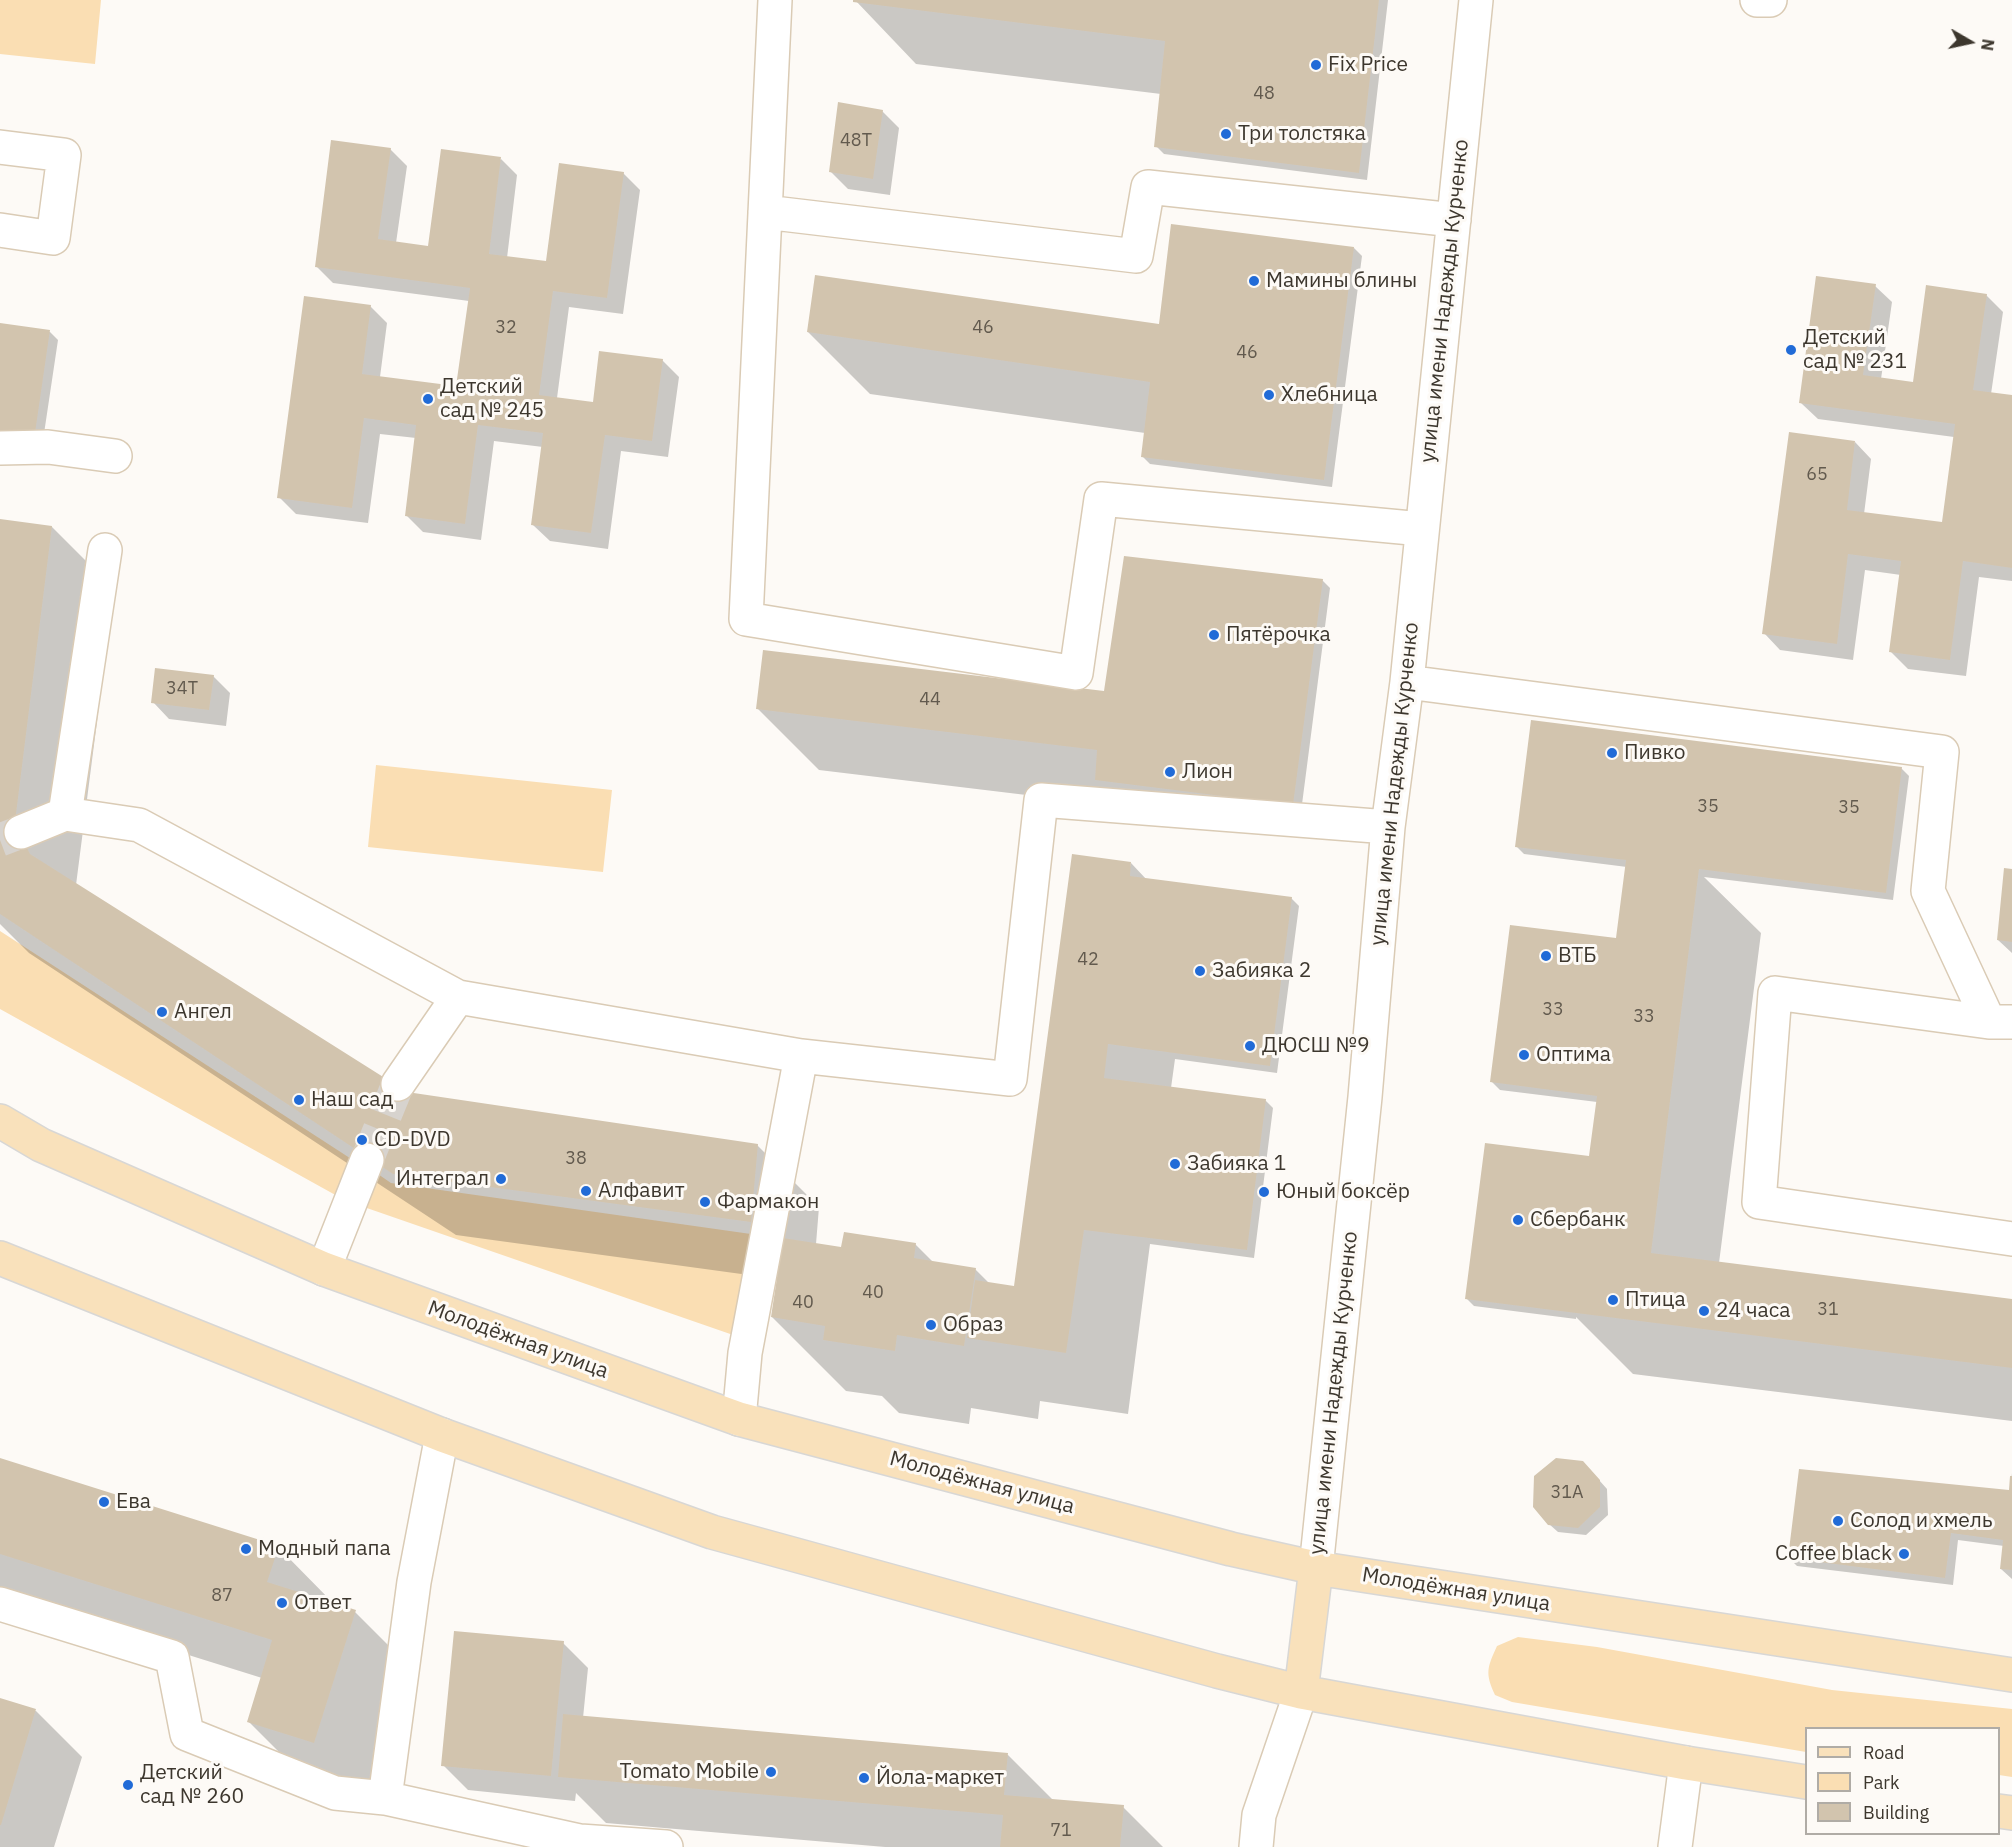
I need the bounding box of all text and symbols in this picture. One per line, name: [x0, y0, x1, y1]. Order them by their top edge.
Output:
north arrow: [1940, 12, 2000, 72]
text: N: [1977, 38, 1999, 52]
place label: Fix Price: [1328, 52, 1408, 78]
marker: Fix Price: [1309, 58, 1323, 72]
house number: 48: [1253, 83, 1275, 105]
place label: Три толстяка: [1238, 121, 1366, 147]
marker: Три толстяка: [1219, 127, 1233, 141]
house number: 48Т: [840, 130, 872, 152]
street label: улица имени Надежды Курченко: [1415, 138, 1475, 464]
place label: Мамины блины: [1266, 268, 1417, 294]
marker: Мамины блины: [1247, 274, 1261, 288]
house number: 32: [495, 317, 517, 339]
house number: 46: [972, 317, 994, 339]
place label: Детский сад № 231: [1803, 325, 1907, 375]
house number: 46: [1236, 342, 1258, 364]
marker: Детский сад № 231: [1784, 343, 1798, 357]
place label: Детский сад № 245: [440, 374, 544, 424]
place label: Хлебница: [1281, 382, 1378, 408]
marker: Хлебница: [1262, 388, 1276, 402]
marker: Детский сад № 245: [421, 392, 435, 406]
house number: 65: [1806, 464, 1828, 486]
street label: улица имени Надежды Курченко: [1365, 621, 1425, 947]
place label: Пятёрочка: [1226, 622, 1331, 648]
marker: Пятёрочка: [1207, 628, 1221, 642]
house number: 34Т: [166, 678, 198, 700]
house number: 44: [919, 689, 941, 711]
place label: Пивко: [1624, 740, 1686, 766]
marker: Пивко: [1605, 746, 1619, 760]
place label: Лион: [1182, 759, 1233, 785]
marker: Лион: [1163, 765, 1177, 779]
house number: 35: [1697, 796, 1719, 818]
house number: 35: [1838, 797, 1860, 819]
place label: ВТБ: [1558, 943, 1597, 969]
house number: 42: [1077, 949, 1099, 971]
marker: ВТБ: [1539, 949, 1553, 963]
place label: Забияка 2: [1212, 958, 1311, 984]
marker: Забияка 2: [1193, 964, 1207, 978]
place label: Ангел: [174, 999, 232, 1025]
house number: 33: [1542, 999, 1564, 1021]
marker: Ангел: [155, 1005, 169, 1019]
house number: 33: [1633, 1006, 1655, 1028]
place label: ДЮСШ №9: [1262, 1033, 1370, 1059]
marker: ДЮСШ №9: [1243, 1039, 1257, 1053]
place label: Оптима: [1536, 1042, 1611, 1068]
marker: Оптима: [1517, 1048, 1531, 1062]
place label: Наш сад: [311, 1087, 394, 1113]
marker: Наш сад: [292, 1093, 306, 1107]
place label: CD-DVD: [374, 1127, 451, 1153]
marker: CD-DVD: [355, 1133, 369, 1147]
house number: 38: [565, 1148, 587, 1170]
place label: Забияка 1: [1187, 1151, 1286, 1177]
marker: Забияка 1: [1168, 1157, 1182, 1171]
place label: Интеграл: [396, 1166, 489, 1192]
marker: Интеграл: [494, 1172, 508, 1186]
place label: Алфавит: [598, 1178, 685, 1204]
place label: Юный боксёр: [1276, 1179, 1410, 1205]
marker: Алфавит: [579, 1184, 593, 1198]
marker: Юный боксёр: [1257, 1185, 1271, 1199]
place label: Фармакон: [717, 1189, 819, 1215]
marker: Фармакон: [698, 1195, 712, 1209]
place label: Сбербанк: [1530, 1207, 1626, 1233]
marker: Сбербанк: [1511, 1213, 1525, 1227]
street label: улица имени Надежды Курченко: [1304, 1230, 1364, 1556]
house number: 40: [862, 1282, 884, 1304]
place label: Птица: [1625, 1287, 1686, 1313]
house number: 40: [792, 1292, 814, 1314]
marker: Птица: [1606, 1293, 1620, 1307]
street label: Молодёжная улица: [424, 1296, 612, 1384]
place label: 24 часа: [1716, 1298, 1790, 1324]
house number: 31: [1817, 1299, 1839, 1321]
marker: 24 часа: [1697, 1304, 1711, 1318]
place label: Образ: [943, 1312, 1004, 1338]
marker: Образ: [924, 1318, 938, 1332]
street label: Молодёжная улица: [887, 1446, 1077, 1520]
house number: 31А: [1550, 1482, 1584, 1504]
place label: Ева: [116, 1489, 151, 1515]
marker: Ева: [97, 1495, 111, 1509]
place label: Солод и хмель: [1850, 1508, 1993, 1534]
marker: Солод и хмель: [1831, 1514, 1845, 1528]
place label: Модный папа: [258, 1536, 391, 1562]
place label: Coffee black: [1775, 1541, 1892, 1567]
marker: Модный папа: [239, 1542, 253, 1556]
marker: Coffee black: [1897, 1547, 1911, 1561]
street label: Молодёжная улица: [1360, 1563, 1552, 1617]
house number: 87: [211, 1585, 233, 1607]
place label: Ответ: [294, 1590, 352, 1616]
marker: Ответ: [275, 1596, 289, 1610]
legend: [1805, 1727, 2000, 1835]
text: Road: [1863, 1741, 1904, 1764]
place label: Tomato Mobile: [620, 1759, 759, 1785]
place label: Детский сад № 260: [140, 1760, 244, 1810]
marker: Tomato Mobile: [764, 1765, 778, 1779]
place label: Йола-маркет: [876, 1765, 1004, 1791]
marker: Йола-маркет: [857, 1771, 871, 1785]
text: Park: [1863, 1771, 1899, 1794]
marker: Детский сад № 260: [121, 1778, 135, 1792]
text: Building: [1863, 1801, 1929, 1824]
house number: 71: [1050, 1820, 1072, 1842]

